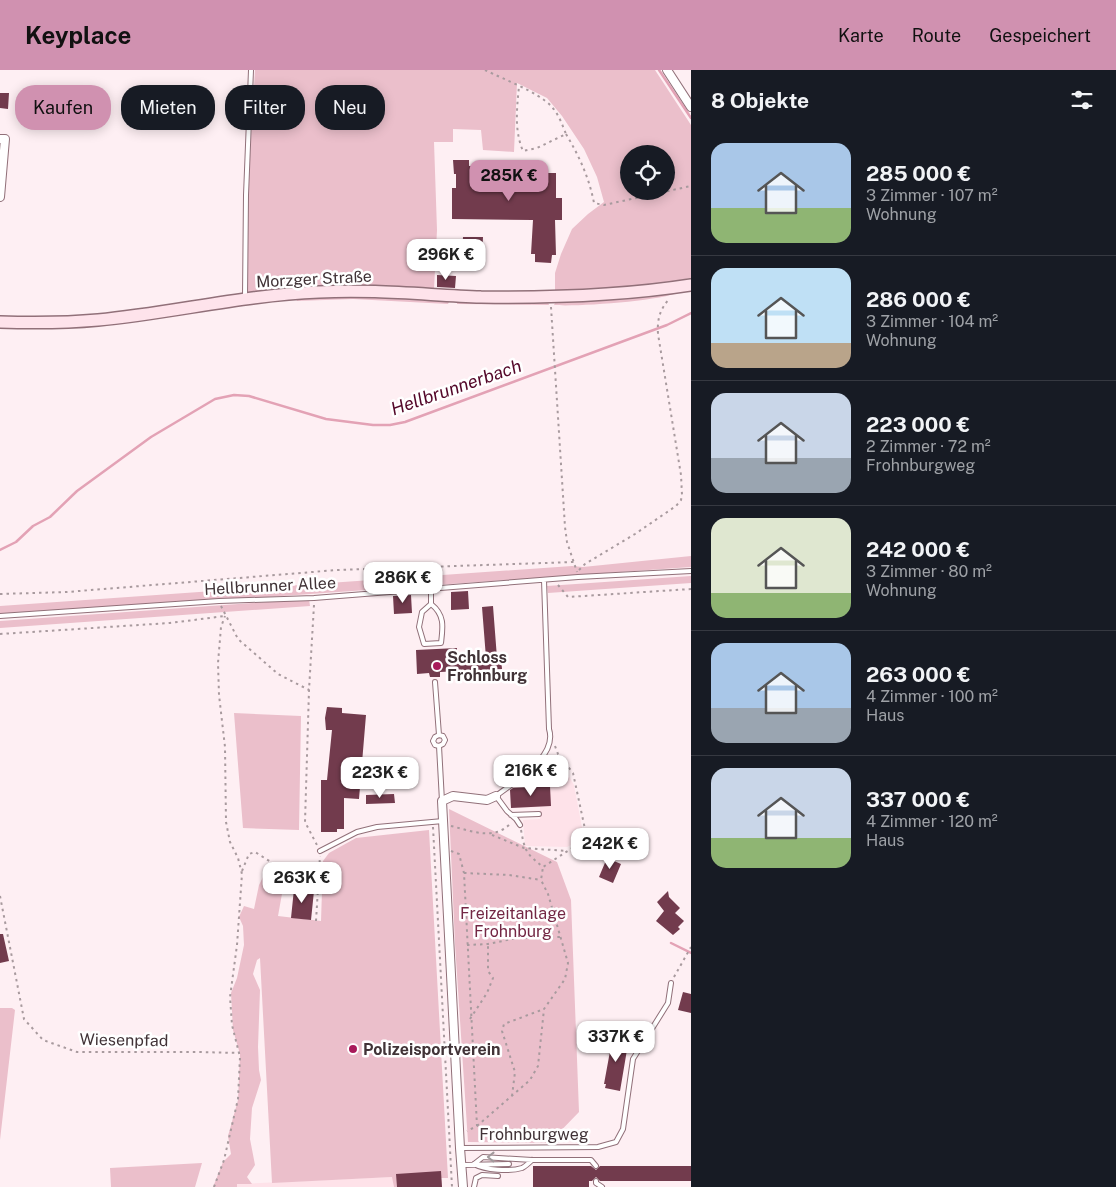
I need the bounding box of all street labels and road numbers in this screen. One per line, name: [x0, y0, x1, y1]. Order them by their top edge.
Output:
street label: Morzger Straße: [256, 266, 372, 292]
street label: Hellbrunner Allee: [204, 573, 336, 599]
street label: Wiesenpfad: [80, 1030, 168, 1050]
street label: Frohnburgweg: [479, 1125, 589, 1144]

